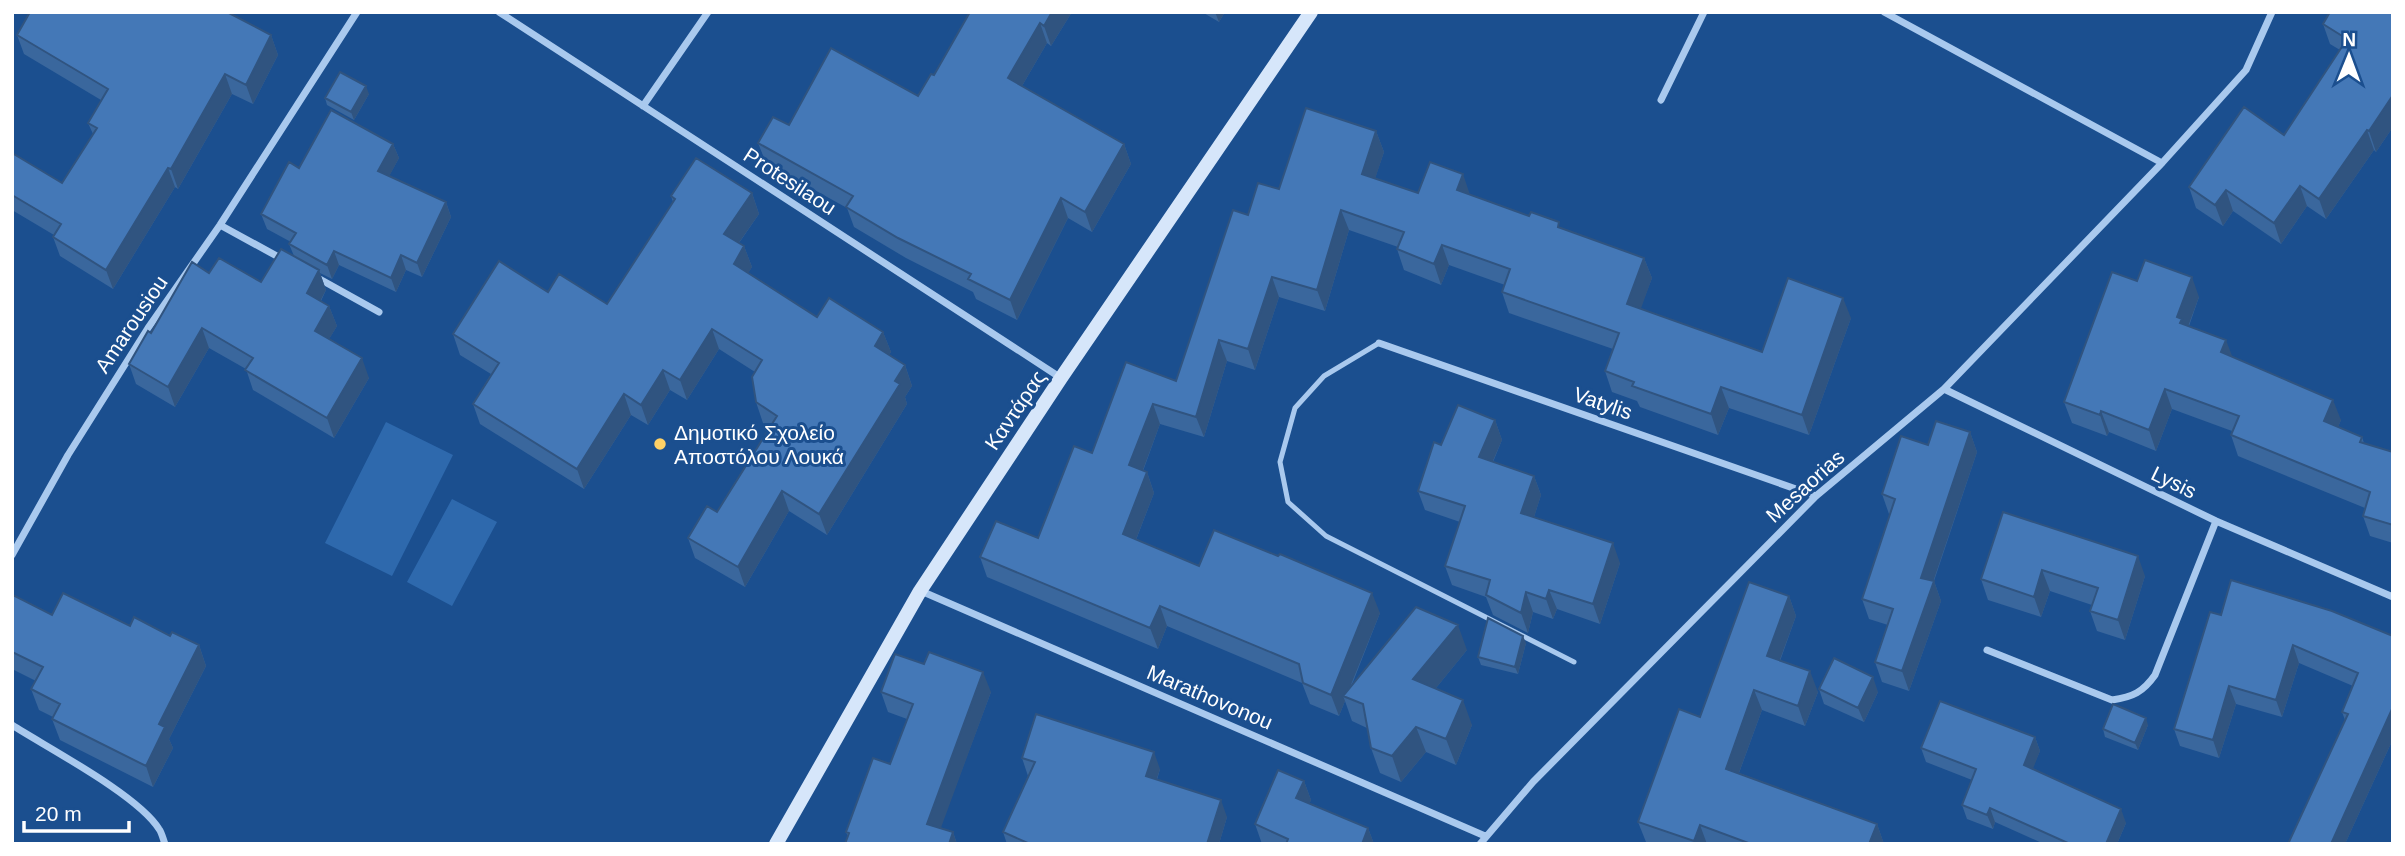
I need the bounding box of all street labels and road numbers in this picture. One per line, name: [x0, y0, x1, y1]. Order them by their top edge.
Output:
street label: Protesilaou: [740, 143, 840, 219]
street label: Amarousiou: [90, 271, 172, 377]
street label: Καντάρας: [980, 366, 1050, 454]
street label: Vatylis: [1571, 382, 1635, 424]
street label: Mesaorias: [1761, 445, 1849, 527]
street label: Lysis: [2148, 461, 2200, 503]
street label: Marathovonou: [1144, 660, 1276, 734]

